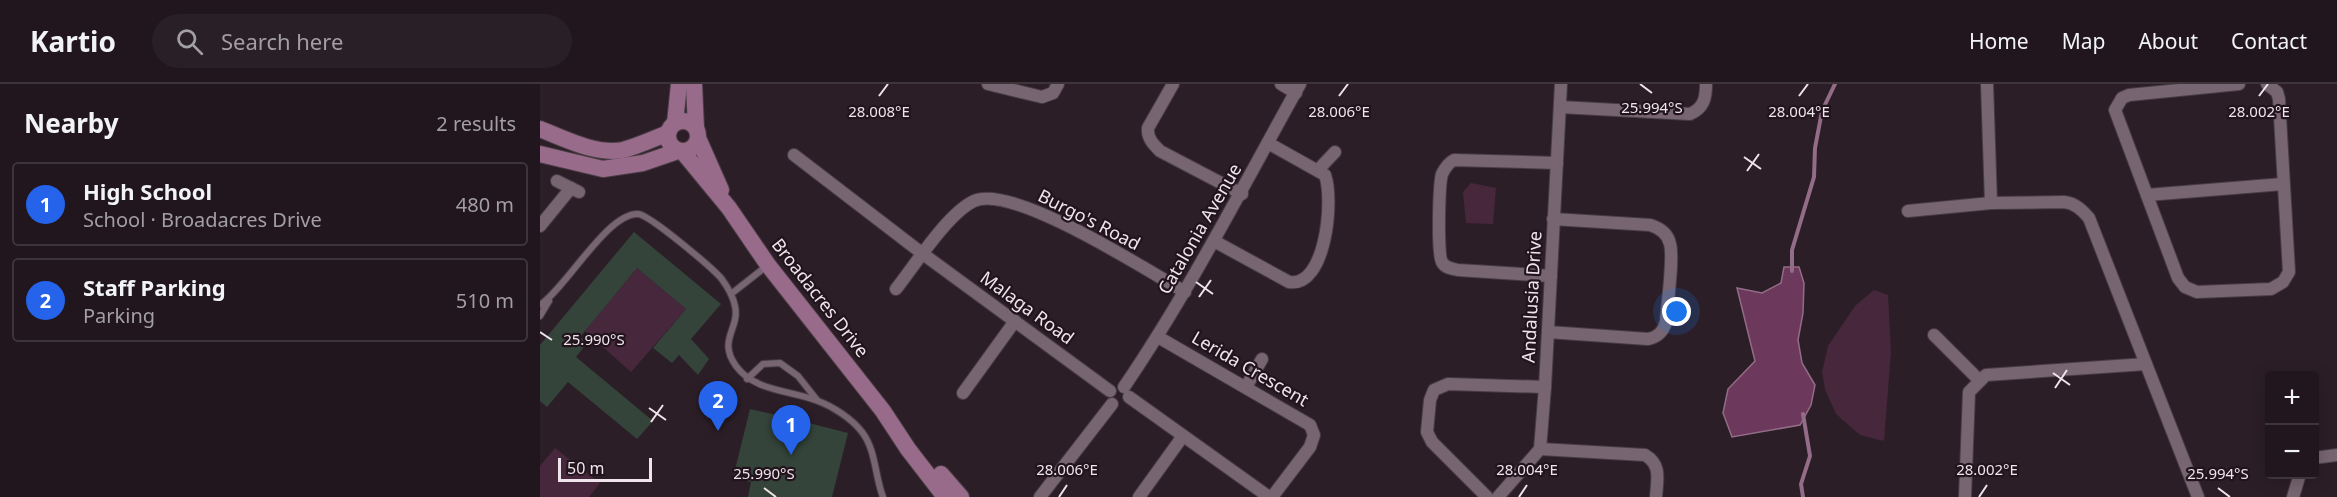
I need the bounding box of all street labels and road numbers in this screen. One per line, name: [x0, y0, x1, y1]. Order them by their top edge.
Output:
street label: Catalonia Avenue: [1152, 159, 1246, 298]
street label: Burgo's Road: [1034, 183, 1145, 255]
street label: Andalusia Drive: [1516, 230, 1546, 364]
street label: Broadacres Drive: [767, 233, 875, 362]
street label: Malaga Road: [976, 265, 1079, 349]
street label: Lerida Crescent: [1188, 325, 1314, 412]

